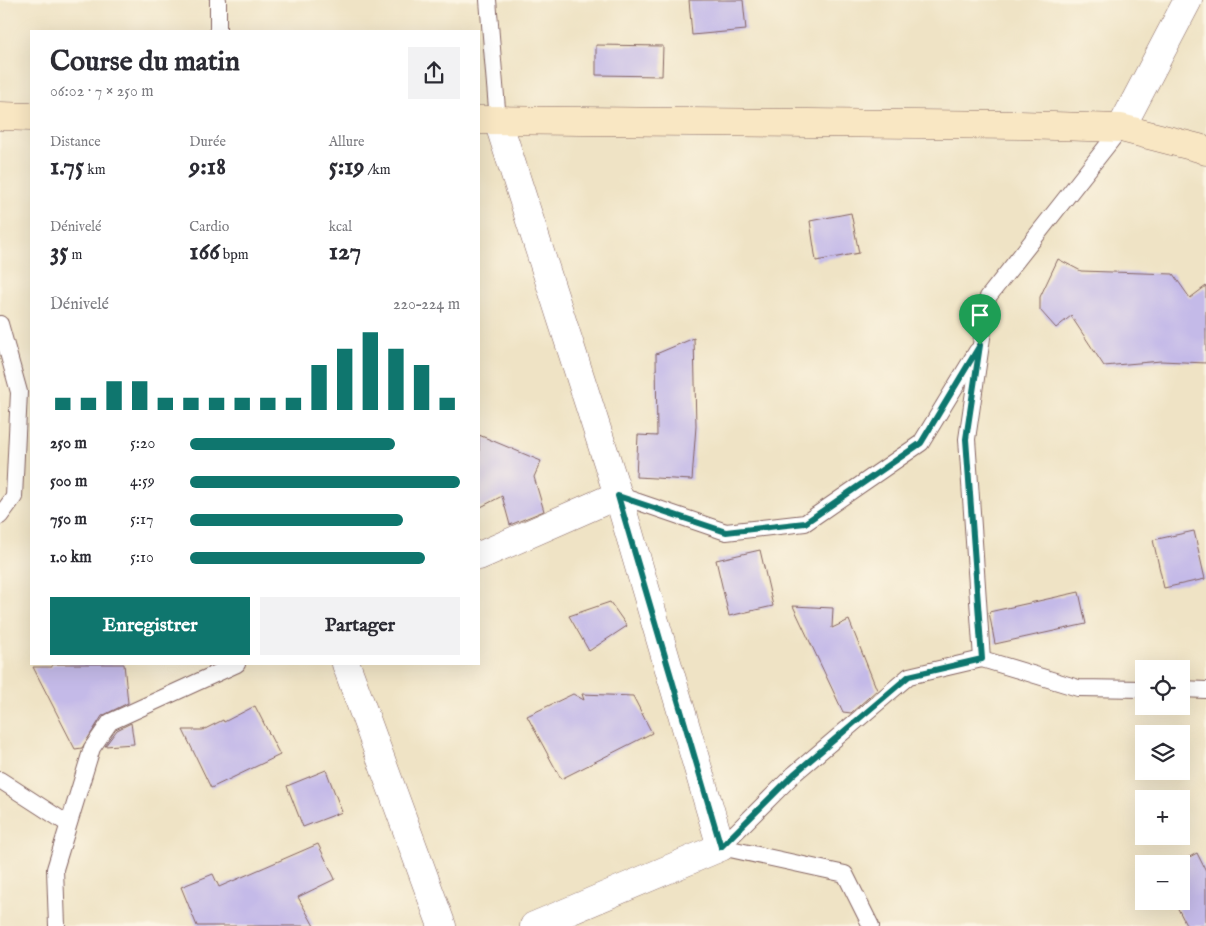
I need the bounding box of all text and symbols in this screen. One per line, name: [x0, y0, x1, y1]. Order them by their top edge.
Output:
text: Course du matin: [50, 45, 240, 80]
button: share: [408, 47, 460, 99]
text: 06:02 · 7 × 250 m: [50, 82, 154, 102]
text: Distance: [50, 133, 101, 151]
text: Durée: [189, 133, 226, 151]
text: Allure: [329, 133, 365, 151]
text: 1.75: [50, 151, 84, 183]
text: 9:18: [189, 151, 226, 183]
text: 5:19: [329, 151, 365, 183]
text: km: [84, 161, 105, 179]
text: /km: [365, 161, 391, 179]
text: Dénivelé: [50, 218, 102, 236]
text: Cardio: [189, 218, 229, 236]
text: kcal: [329, 218, 352, 236]
text: 35: [50, 236, 68, 268]
text: 166: [189, 236, 220, 268]
text: 127: [329, 236, 361, 268]
text: m: [68, 246, 82, 264]
text: bpm: [220, 246, 249, 264]
pin: [959, 294, 1001, 345]
text: Dénivelé: [50, 295, 109, 315]
text: 220–224 m: [393, 295, 460, 315]
icon: arrive: [966, 301, 994, 329]
text: 250 m: [50, 434, 87, 454]
text: 5:20: [130, 434, 155, 454]
text: 500 m: [50, 472, 87, 492]
text: 4:59: [130, 472, 155, 492]
text: 750 m: [50, 510, 87, 530]
text: 5:17: [130, 510, 153, 530]
text: 1.0 km: [50, 548, 92, 568]
text: 5:10: [130, 548, 154, 568]
button: Enregistrer: [50, 597, 250, 655]
button: Partager: [260, 597, 460, 655]
map controls: [1135, 660, 1190, 910]
button: locate: [1135, 660, 1190, 715]
button: layers: [1135, 725, 1190, 780]
button: +: [1135, 790, 1190, 845]
button: −: [1135, 855, 1190, 910]

